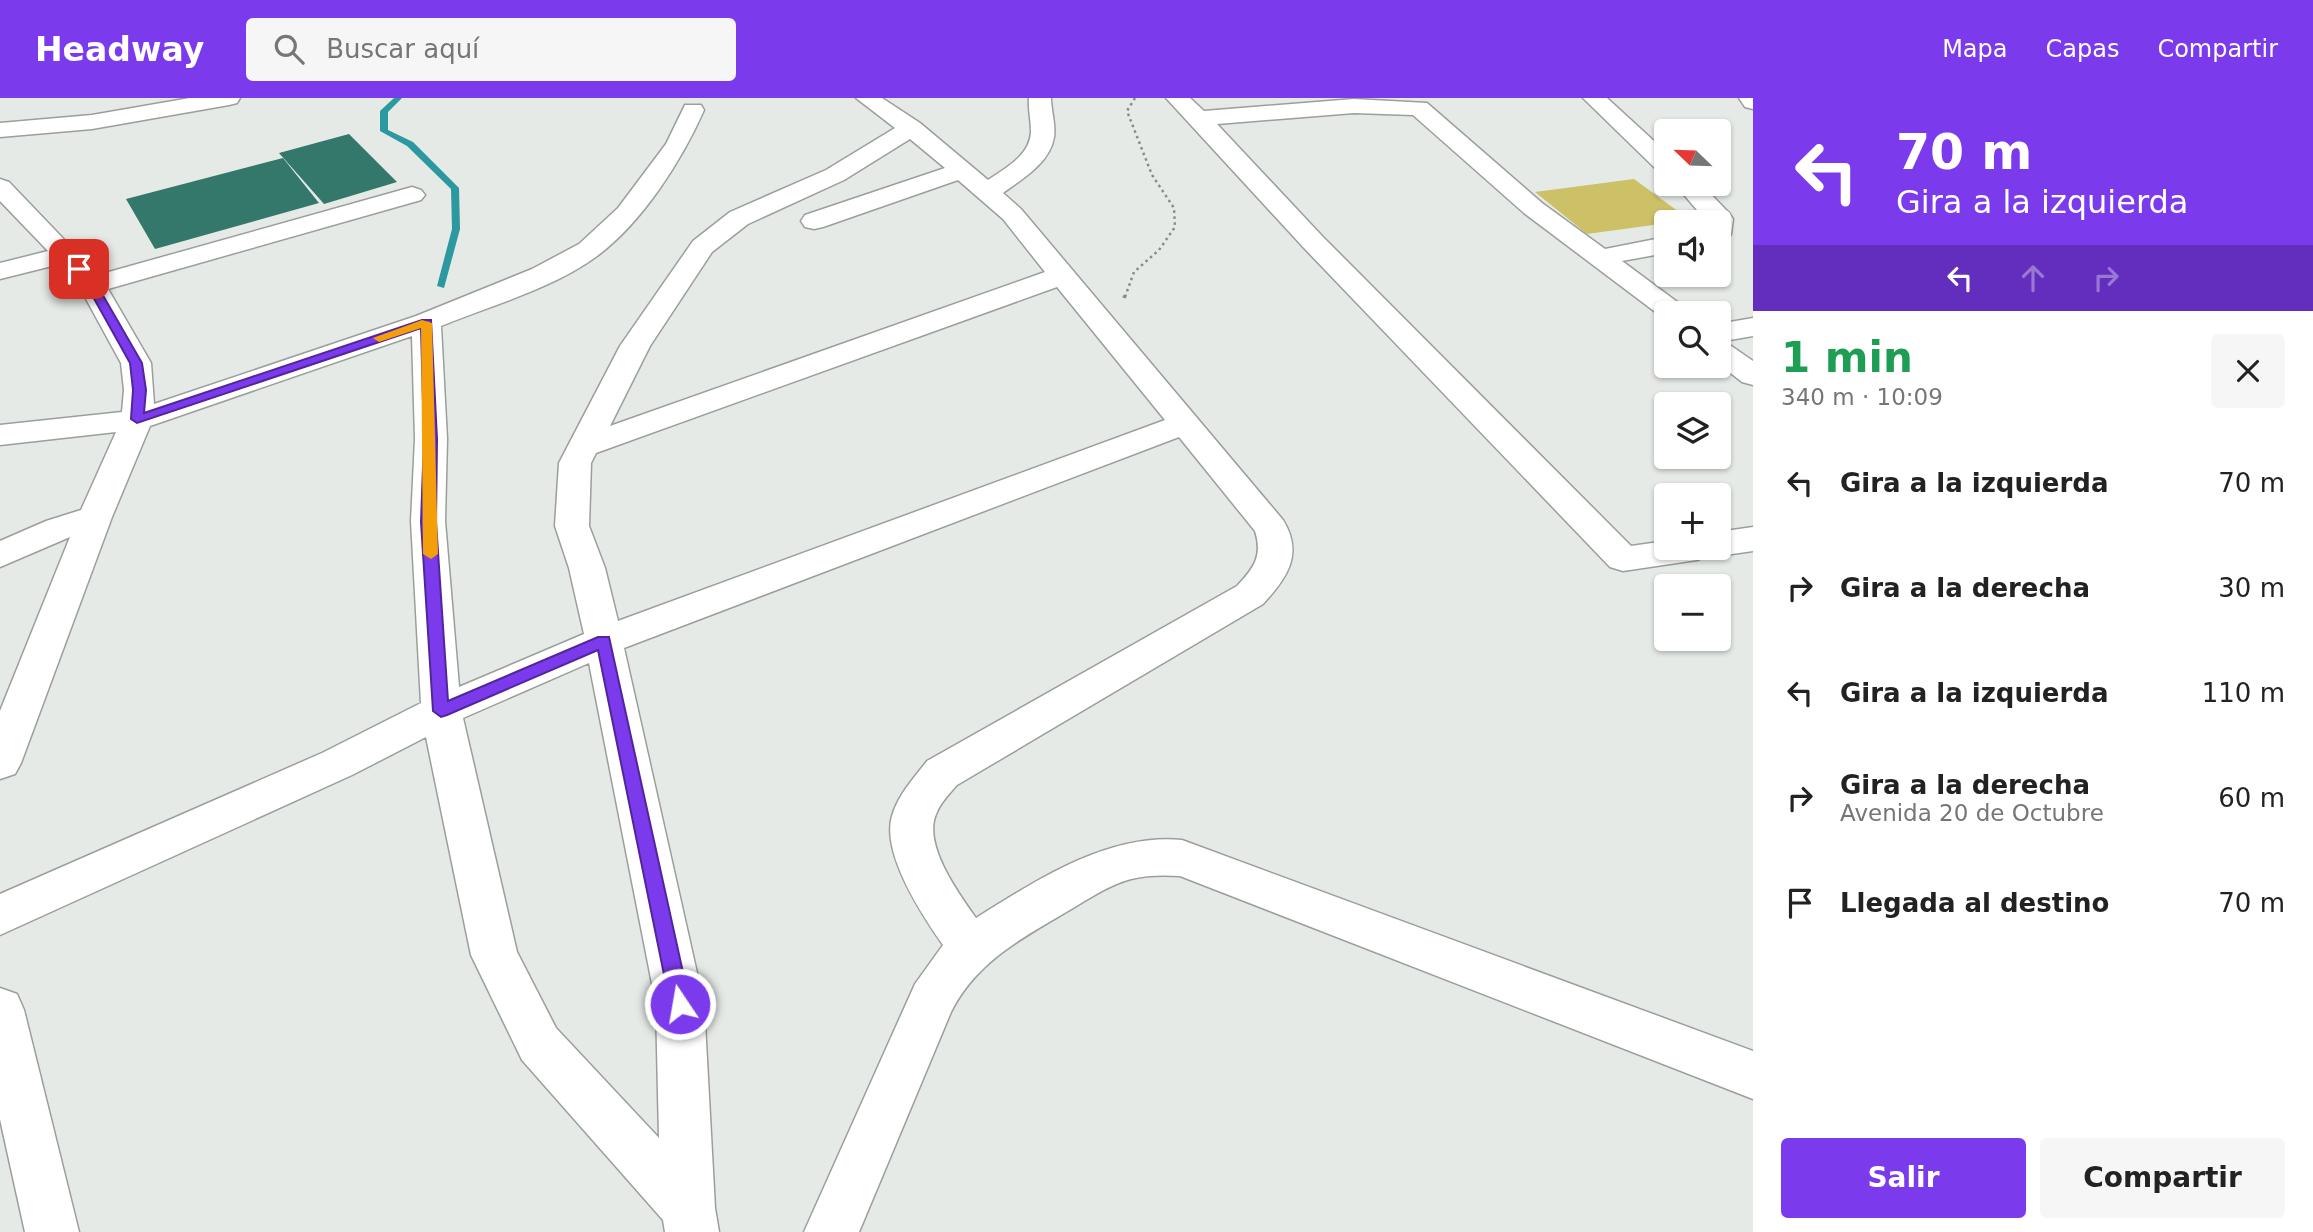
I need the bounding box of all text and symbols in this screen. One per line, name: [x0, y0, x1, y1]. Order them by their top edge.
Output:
search box: [246, 18, 736, 81]
text: Headway: [35, 30, 204, 69]
icon: search: [270, 30, 308, 68]
text: Buscar aquí: [326, 34, 479, 64]
text: Mapa: [1942, 35, 2008, 63]
text: Capas: [2046, 35, 2119, 63]
text: Compartir: [2157, 35, 2278, 63]
north arrow: [1654, 119, 1731, 196]
map controls: [1654, 119, 1731, 651]
text: 70 m: [1896, 124, 2032, 181]
icon: left: [1781, 126, 1872, 217]
text: Gira a la izquierda: [1896, 183, 2188, 221]
button: sound: [1654, 210, 1731, 287]
pin: [49, 239, 109, 299]
icon: arrive: [60, 250, 98, 288]
icon: left: [1941, 259, 1979, 297]
icon: ahead: [2014, 259, 2052, 297]
icon: right: [2087, 259, 2125, 297]
button: search: [1654, 301, 1731, 378]
text: 1 min: [1781, 333, 1913, 382]
button: close: [2211, 334, 2285, 408]
text: 340 m · 10:09: [1781, 384, 1943, 410]
button: layers: [1654, 392, 1731, 469]
icon: left: [1781, 464, 1819, 502]
text: Gira a la izquierda: [1840, 468, 2108, 498]
text: 70 m: [2218, 468, 2285, 498]
button: +: [1654, 483, 1731, 560]
icon: right: [1781, 569, 1819, 607]
text: Gira a la derecha: [1840, 573, 2090, 603]
text: 30 m: [2218, 573, 2285, 603]
button: −: [1654, 574, 1731, 651]
icon: left: [1781, 674, 1819, 712]
text: Gira a la izquierda: [1840, 678, 2108, 708]
text: 110 m: [2202, 678, 2285, 708]
text: Gira a la derecha: [1840, 770, 2090, 800]
icon: right: [1781, 779, 1819, 817]
text: 60 m: [2218, 783, 2285, 813]
text: Avenida 20 de Octubre: [1840, 800, 2104, 826]
icon: arrive: [1781, 884, 1819, 922]
text: Llegada al destino: [1840, 888, 2109, 918]
text: 70 m: [2218, 888, 2285, 918]
position arrow: [643, 967, 717, 1041]
button: Salir: [1781, 1138, 2026, 1218]
button: Compartir: [2040, 1138, 2285, 1218]

